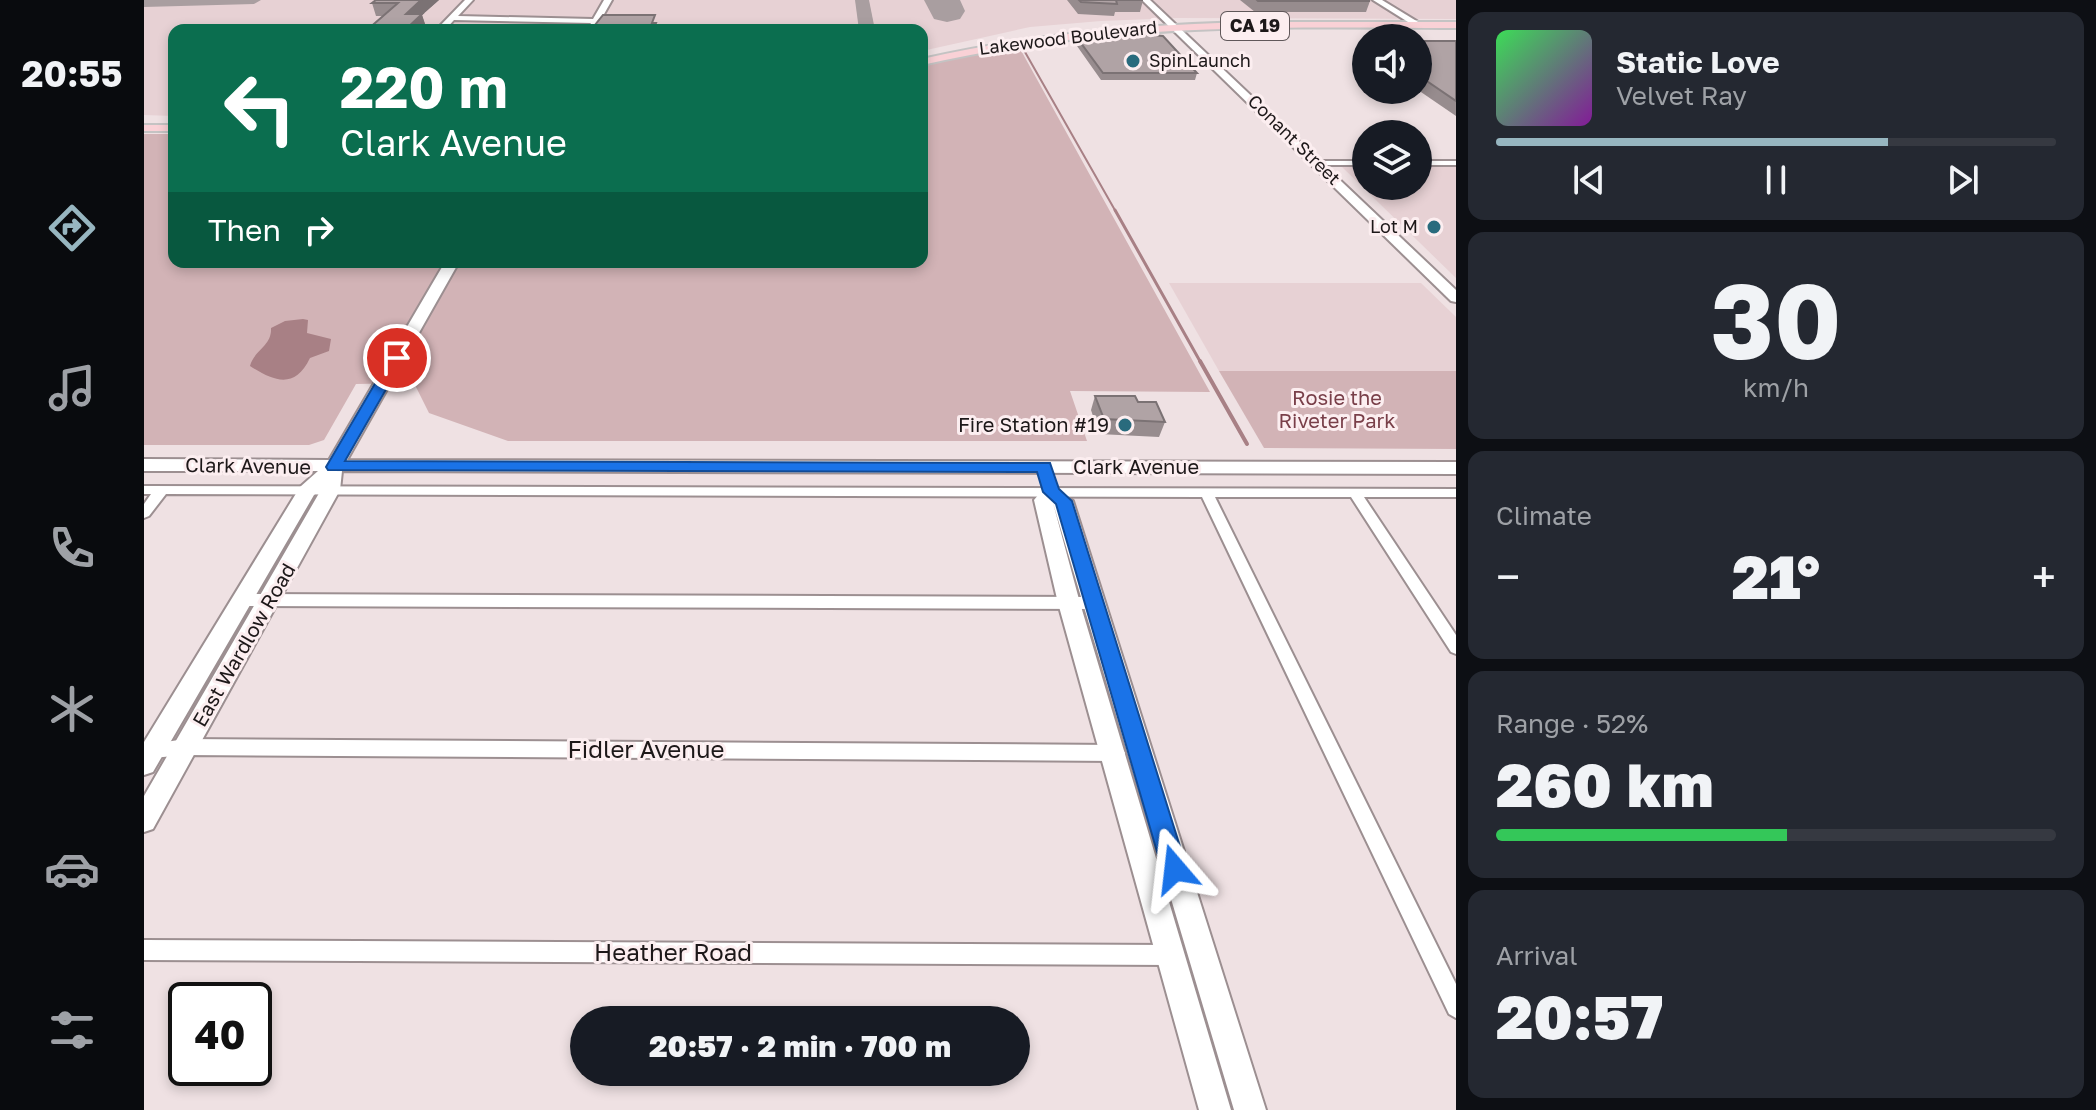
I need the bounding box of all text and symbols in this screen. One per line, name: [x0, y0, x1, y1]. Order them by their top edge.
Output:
road number: CA 19: [1221, 12, 1289, 40]
street label: Lakewood Boulevard: [978, 15, 1158, 59]
map controls: [1352, 24, 1432, 200]
button: sound: [1352, 24, 1432, 104]
text: Static Love: [1616, 44, 1780, 80]
place label: SpinLaunch: [1149, 49, 1251, 71]
text: 20:55: [22, 52, 122, 95]
marker: SpinLaunch: [1124, 52, 1142, 70]
text: 220 m: [340, 53, 508, 120]
icon: left: [208, 56, 312, 160]
text: Velvet Ray: [1616, 80, 1747, 111]
street label: Conant Street: [1244, 90, 1346, 189]
button: layers: [1352, 120, 1432, 200]
text: Clark Avenue: [340, 121, 567, 164]
icon: previous: [1567, 158, 1611, 202]
icon: pause: [1754, 158, 1798, 202]
icon: next: [1941, 158, 1985, 202]
icon: directions: [44, 200, 100, 256]
icon: right: [297, 208, 341, 252]
text: Then: [208, 212, 281, 248]
place label: Lot M: [1370, 215, 1418, 237]
marker: Lot M: [1425, 218, 1443, 236]
text: 30: [1710, 257, 1842, 382]
pin: [363, 324, 431, 392]
icon: arrive: [375, 336, 419, 380]
icon: music: [44, 360, 100, 416]
text: km/h: [1743, 372, 1809, 403]
park label: Rosie the Riveter Park: [1278, 385, 1396, 432]
place label: Fire Station #19: [958, 412, 1109, 436]
marker: Fire Station #19: [1116, 416, 1134, 434]
street label: Clark Avenue: [185, 452, 311, 478]
street label: Clark Avenue: [1073, 454, 1199, 478]
text: Climate: [1496, 500, 1592, 531]
icon: phone: [44, 520, 100, 576]
text: 21°: [1732, 540, 1820, 612]
text: −: [1496, 550, 1520, 603]
text: +: [2032, 550, 2056, 603]
street label: East Wardlow Road: [187, 559, 300, 730]
icon: climate: [44, 681, 100, 737]
text: Range · 52%: [1496, 708, 1648, 739]
street label: Fidler Avenue: [568, 734, 724, 763]
text: 260 km: [1496, 748, 1714, 820]
position arrow: [1133, 827, 1217, 911]
icon: car: [44, 841, 100, 897]
street label: Heather Road: [594, 937, 752, 966]
text: Arrival: [1496, 940, 1577, 971]
text: 20:57: [1496, 980, 1663, 1052]
speed limit sign: 40: [168, 982, 272, 1086]
icon: filters: [44, 1002, 100, 1058]
text: 20:57 · 2 min · 700 m: [649, 1028, 951, 1064]

